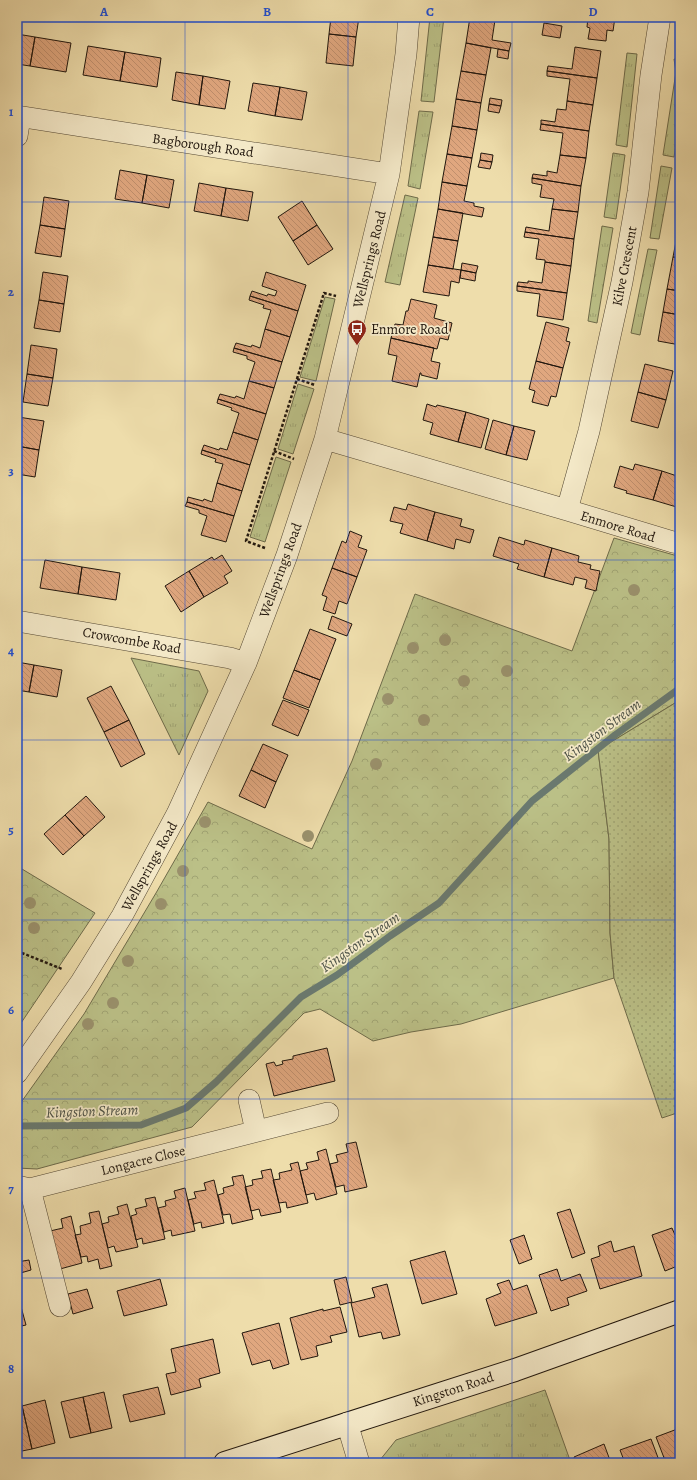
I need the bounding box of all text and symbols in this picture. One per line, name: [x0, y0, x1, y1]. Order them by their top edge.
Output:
text: A: [99, 3, 109, 20]
text: B: [263, 3, 271, 20]
text: C: [426, 3, 434, 20]
text: D: [588, 3, 598, 20]
text: 1: [9, 103, 14, 120]
street label: Bagborough Road: [151, 129, 255, 162]
street label: Wellsprings Road: [348, 208, 391, 311]
street label: Kilve Crescent: [607, 224, 642, 308]
text: 2: [8, 283, 15, 300]
bus stop icon: Enmore Road: [346, 318, 368, 346]
place label: Enmore Road: [371, 320, 449, 339]
text: 3: [8, 462, 14, 479]
street label: Enmore Road: [578, 506, 658, 547]
street label: Wellsprings Road: [254, 520, 307, 621]
street label: Crowcombe Road: [81, 622, 183, 659]
text: 4: [8, 642, 14, 659]
water label: Kingston Stream: [559, 694, 645, 766]
street label: Wellsprings Road: [116, 818, 182, 915]
text: 5: [8, 821, 14, 838]
water label: Kingston Stream: [316, 907, 404, 977]
text: 6: [8, 1001, 14, 1018]
water label: Kingston Stream: [45, 1099, 139, 1123]
street label: Longacre Close: [99, 1141, 187, 1180]
text: 7: [8, 1180, 14, 1197]
text: 8: [8, 1360, 14, 1377]
street label: Kingston Road: [410, 1367, 497, 1412]

